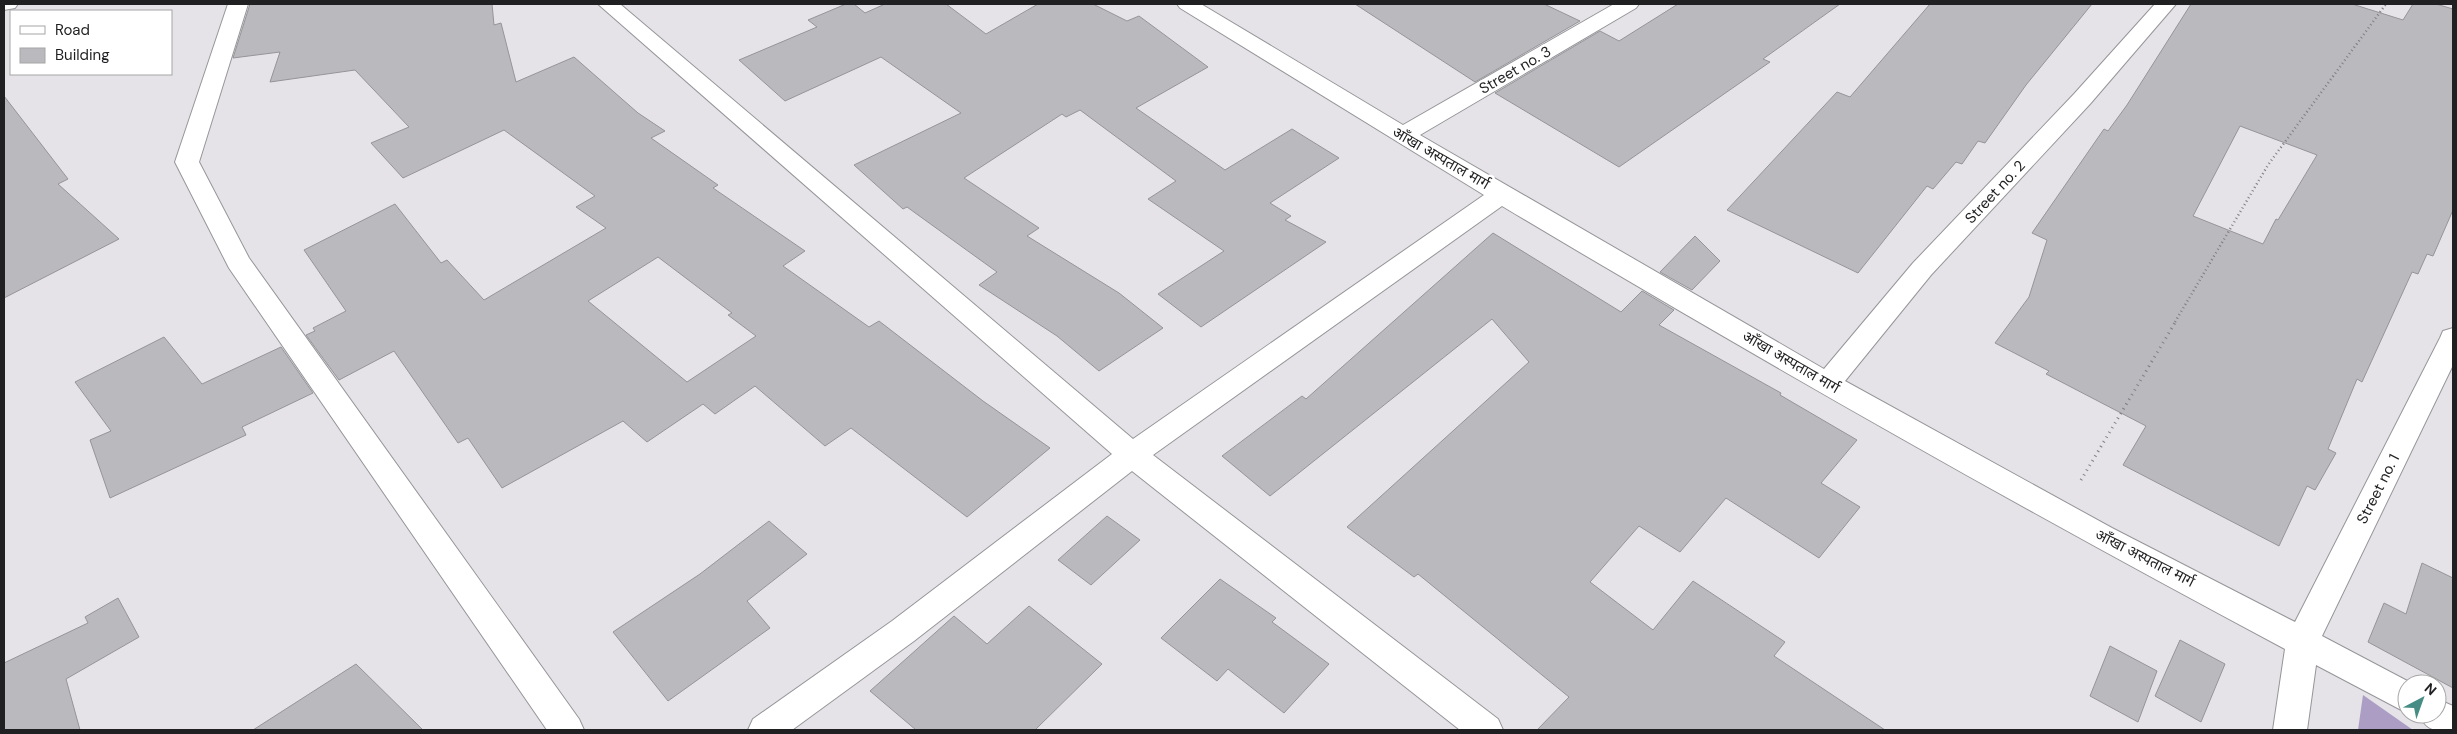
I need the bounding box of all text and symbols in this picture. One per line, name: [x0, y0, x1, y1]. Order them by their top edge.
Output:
legend: [10, 10, 172, 75]
text: Road: [55, 20, 90, 40]
street label: Street no. 3: [1475, 41, 1555, 99]
text: Building: [55, 45, 110, 65]
street label: आँखा अस्पताल मार्ग: [1389, 122, 1494, 194]
street label: Street no. 2: [1961, 156, 2029, 228]
street label: आँखा अस्पताल मार्ग: [1739, 326, 1844, 398]
street label: Street no. 1: [2352, 451, 2404, 527]
street label: आँखा अस्पताल मार्ग: [2092, 524, 2199, 592]
north arrow: [2397, 674, 2447, 724]
text: N: [2421, 679, 2440, 699]

